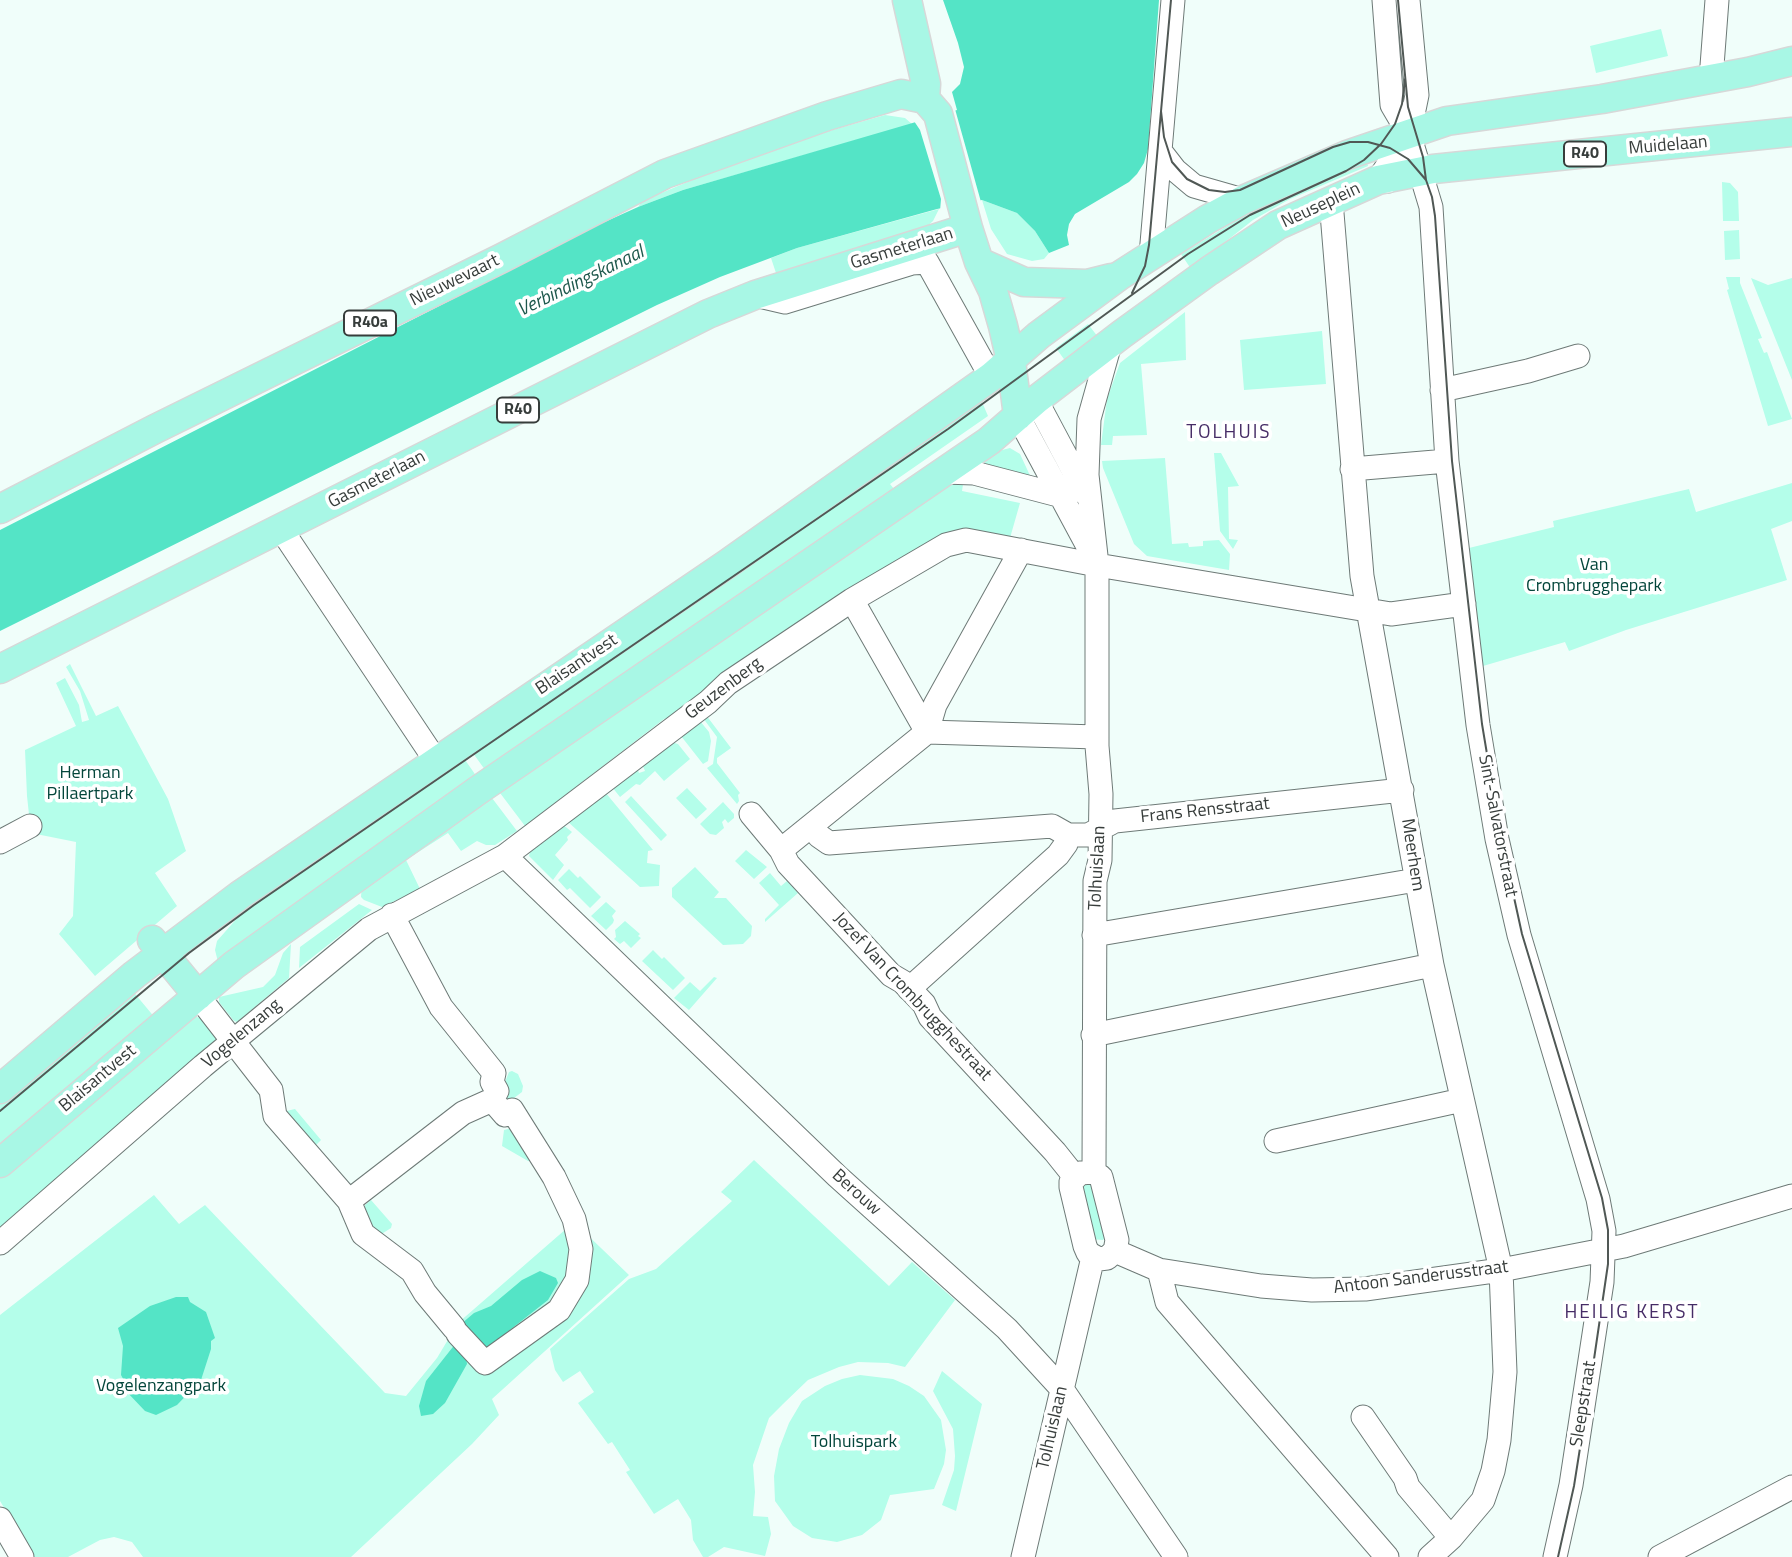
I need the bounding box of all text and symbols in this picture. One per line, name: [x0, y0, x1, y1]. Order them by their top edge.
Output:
street label: Muidelaan: [1628, 132, 1708, 160]
road number: R40: [1564, 142, 1606, 166]
street label: Neuseplein: [1278, 178, 1364, 234]
street label: Gasmeterlaan: [848, 223, 956, 275]
water label: Verbindingskanaal: [514, 242, 648, 322]
street label: Nieuwevaart: [407, 250, 503, 312]
road number: R40a: [344, 310, 396, 336]
road number: R40: [497, 398, 539, 422]
district label: TOLHUIS: [1187, 422, 1271, 444]
street label: Gasmeterlaan: [325, 446, 429, 514]
park label: Van Crombrugghepark: [1526, 555, 1662, 598]
street label: Blaisantvest: [532, 630, 622, 700]
street label: Geuzenberg: [681, 653, 767, 725]
street label: Sint-Salvatorstraat: [1473, 753, 1521, 899]
park label: Herman Pillaertpark: [47, 763, 133, 806]
street label: Frans Rensstraat: [1139, 793, 1271, 829]
street label: Meerhem: [1396, 817, 1428, 893]
street label: Tolhuislaan: [1085, 825, 1111, 911]
street label: Jozef Van Crombrugghestraat: [828, 908, 996, 1086]
street label: Vogelenzang: [198, 995, 286, 1073]
street label: Blaisantvest: [55, 1041, 141, 1117]
street label: Berouw: [827, 1165, 885, 1221]
street label: Antoon Sanderusstraat: [1332, 1257, 1510, 1299]
district label: HEILIG KERST: [1566, 1302, 1698, 1324]
street label: Sleepstraat: [1567, 1359, 1601, 1449]
park label: Vogelenzangpark: [96, 1376, 226, 1398]
street label: Tolhuislaan: [1033, 1384, 1073, 1472]
park label: Tolhuispark: [811, 1432, 897, 1454]

